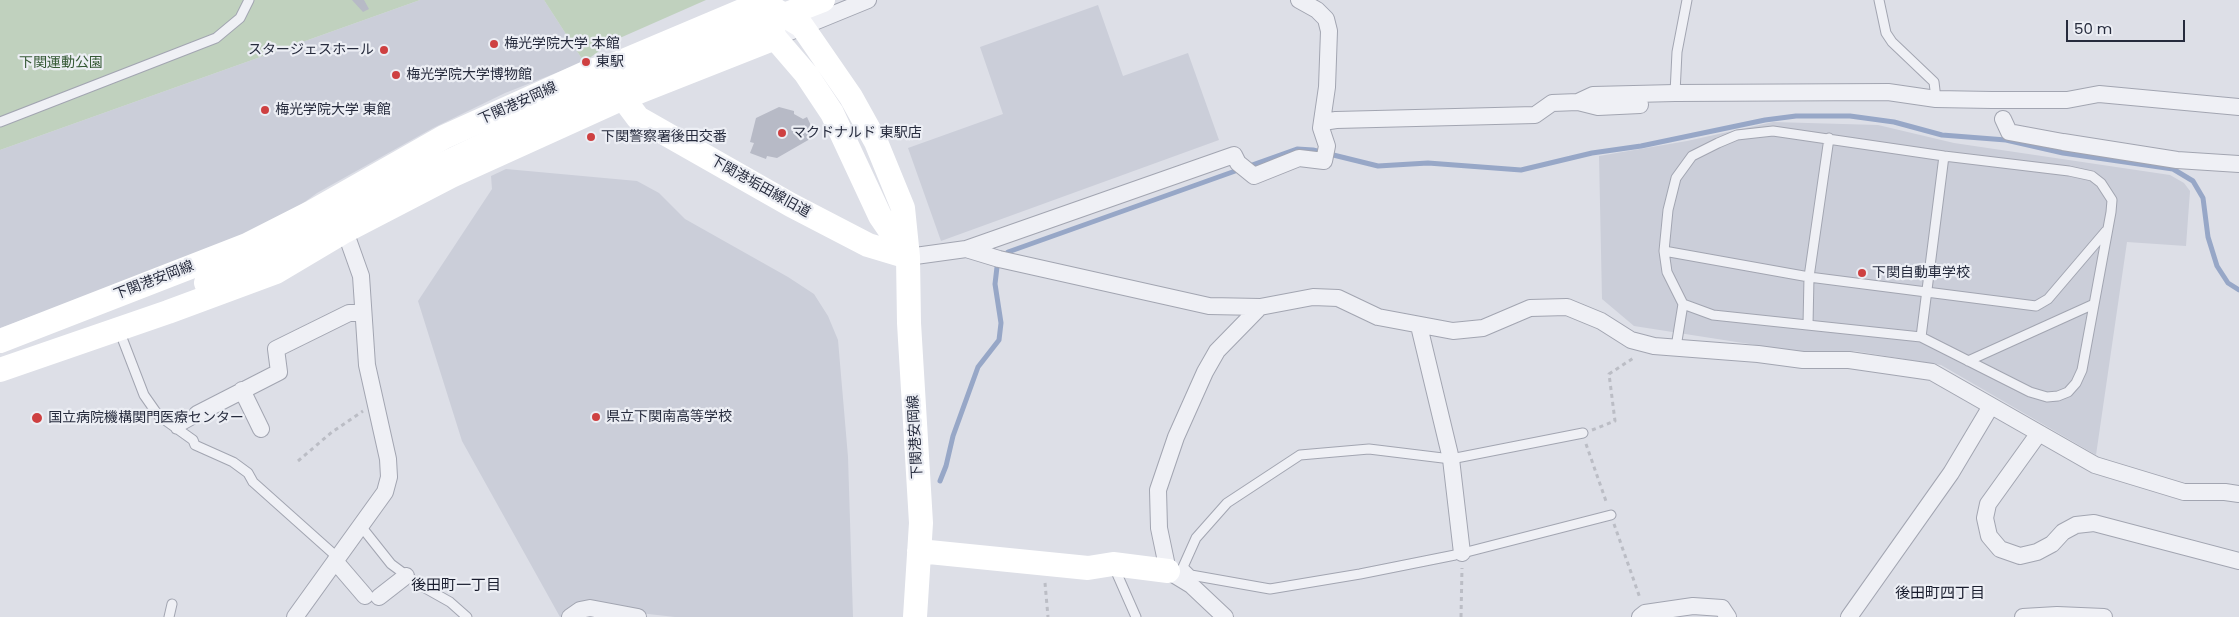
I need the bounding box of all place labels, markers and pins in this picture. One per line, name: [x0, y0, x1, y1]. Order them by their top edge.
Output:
place label: 梅光学院大学 本館: [504, 36, 620, 52]
marker: 梅光学院大学 本館: [488, 38, 500, 50]
place label: スタージェスホール: [248, 42, 374, 58]
marker: スタージェスホール: [378, 44, 390, 56]
place label: 東駅: [596, 54, 624, 70]
marker: 東駅: [580, 56, 592, 68]
place label: 梅光学院大学博物館: [406, 67, 532, 83]
marker: 梅光学院大学博物館: [390, 69, 402, 81]
place label: 梅光学院大学 東館: [275, 102, 391, 118]
marker: 梅光学院大学 東館: [259, 104, 271, 116]
place label: マクドナルド 東駅店: [792, 125, 922, 141]
marker: マクドナルド 東駅店: [776, 127, 788, 139]
place label: 下関警察署後田交番: [601, 129, 727, 145]
marker: 下関警察署後田交番: [585, 131, 597, 143]
place label: 下関自動車学校: [1872, 265, 1970, 281]
marker: 下関自動車学校: [1856, 267, 1868, 279]
place label: 県立下関南高等学校: [606, 409, 732, 425]
place label: 国立病院機構関門医療センター: [48, 410, 244, 426]
marker: 国立病院機構関門医療センター: [30, 411, 44, 425]
marker: 県立下関南高等学校: [590, 411, 602, 423]

